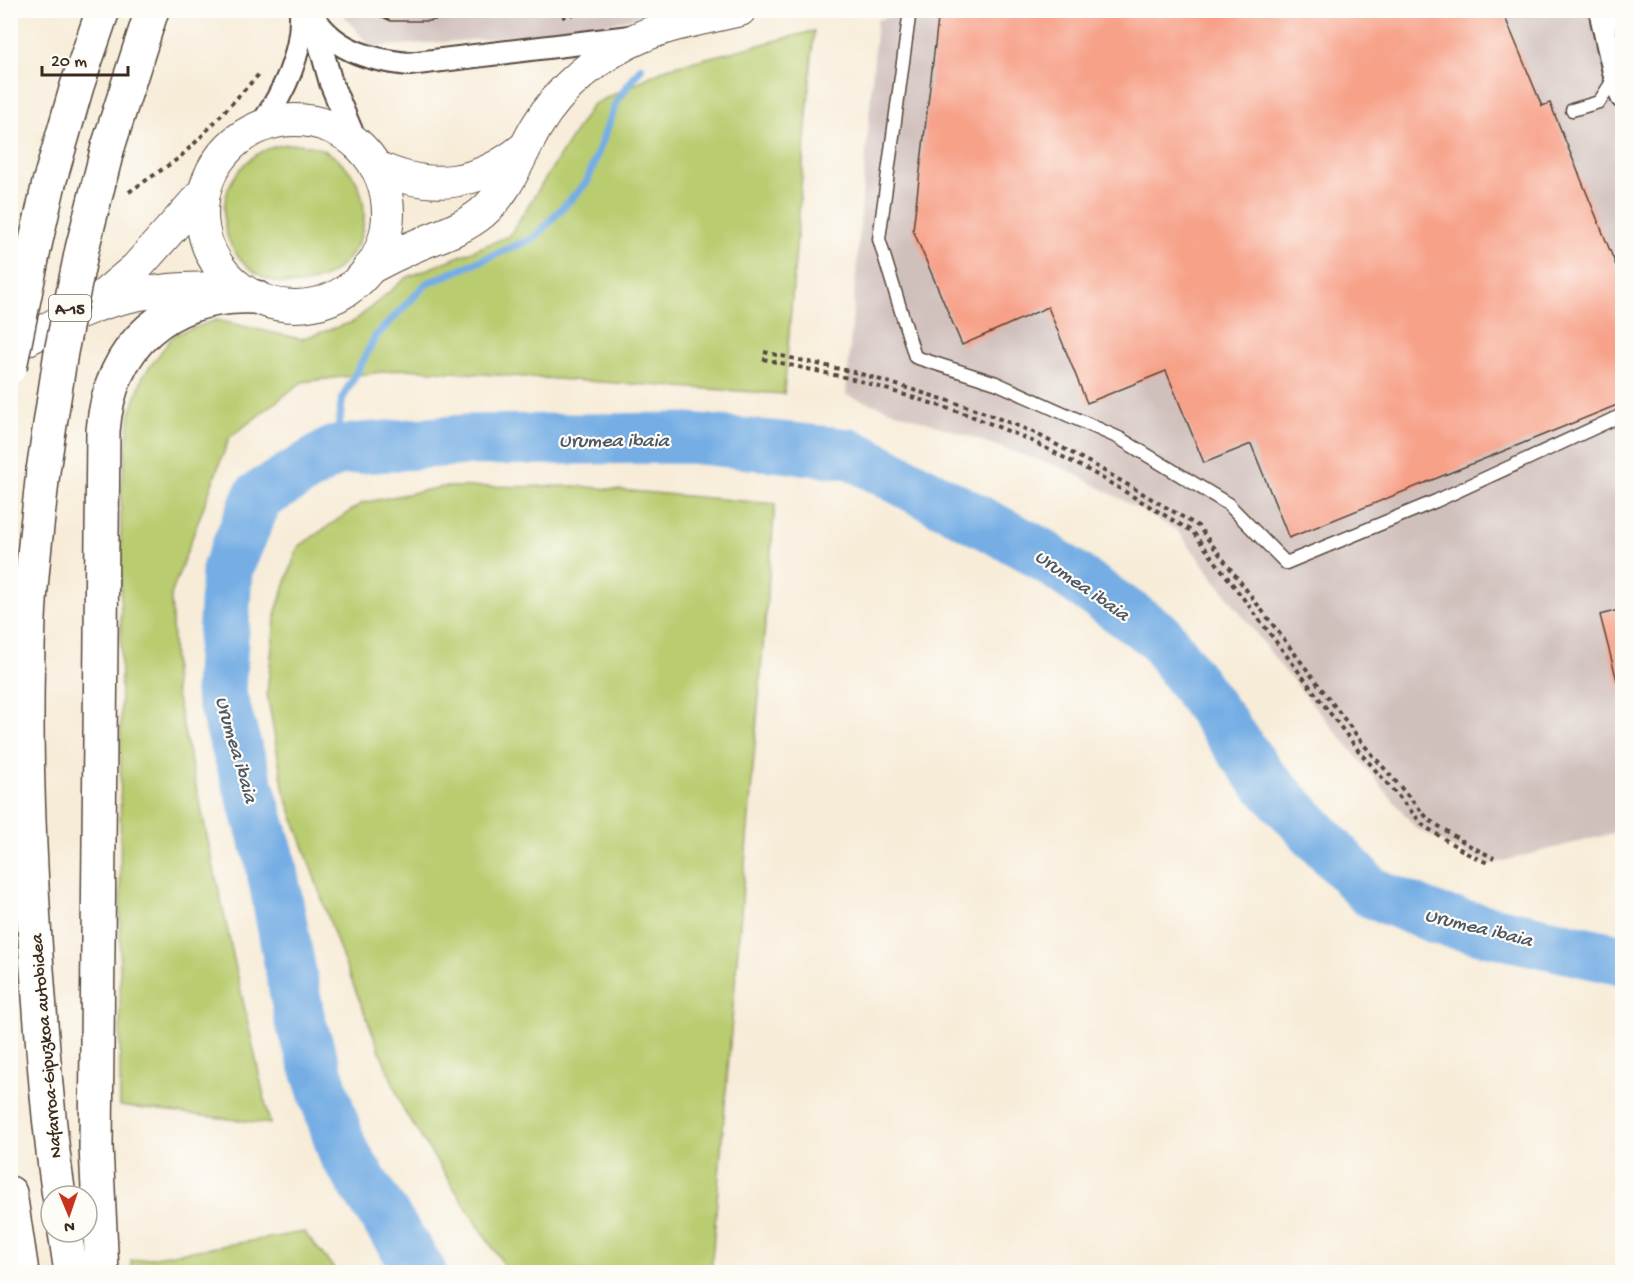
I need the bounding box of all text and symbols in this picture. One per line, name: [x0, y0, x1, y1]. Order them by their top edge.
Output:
scale bar: [42, 39, 128, 77]
text: 20 m: [51, 52, 87, 73]
road number: A-15: [49, 295, 91, 321]
water label: Urumea ibaia: [559, 431, 671, 454]
water label: Urumea ibaia: [1029, 546, 1134, 629]
water label: Urumea ibaia: [208, 694, 261, 808]
water label: Urumea ibaia: [1422, 905, 1536, 954]
street label: Nafarroa-Gipuzkoa autobidea: [27, 932, 68, 1159]
north arrow: [39, 1184, 99, 1244]
text: N: [63, 1216, 75, 1235]

